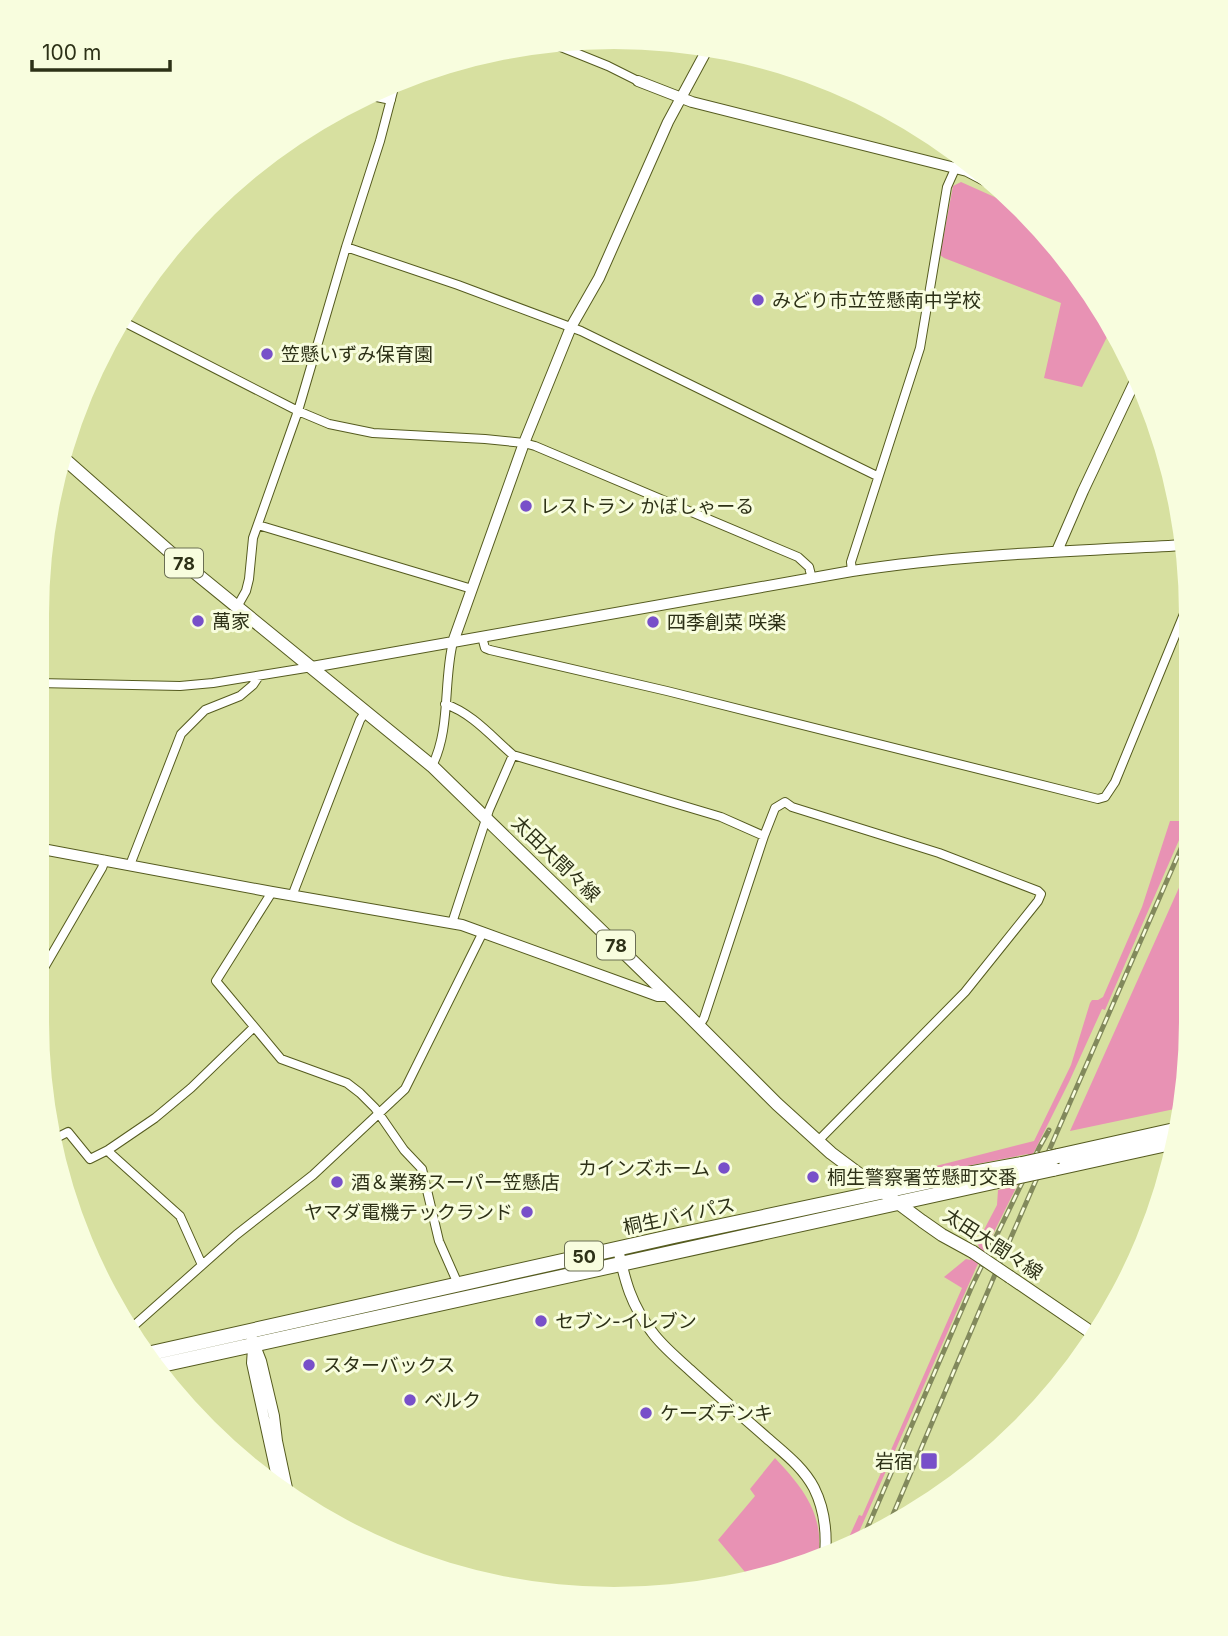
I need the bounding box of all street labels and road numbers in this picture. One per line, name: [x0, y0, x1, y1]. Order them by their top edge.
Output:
road number: 78: [165, 548, 203, 578]
street label: 太田大間々線: [507, 811, 605, 907]
road number: 78: [597, 930, 635, 960]
street label: 桐生バイパス: [621, 1193, 737, 1239]
street label: 太田大間々線: [939, 1203, 1047, 1285]
road number: 50: [565, 1241, 603, 1270]

